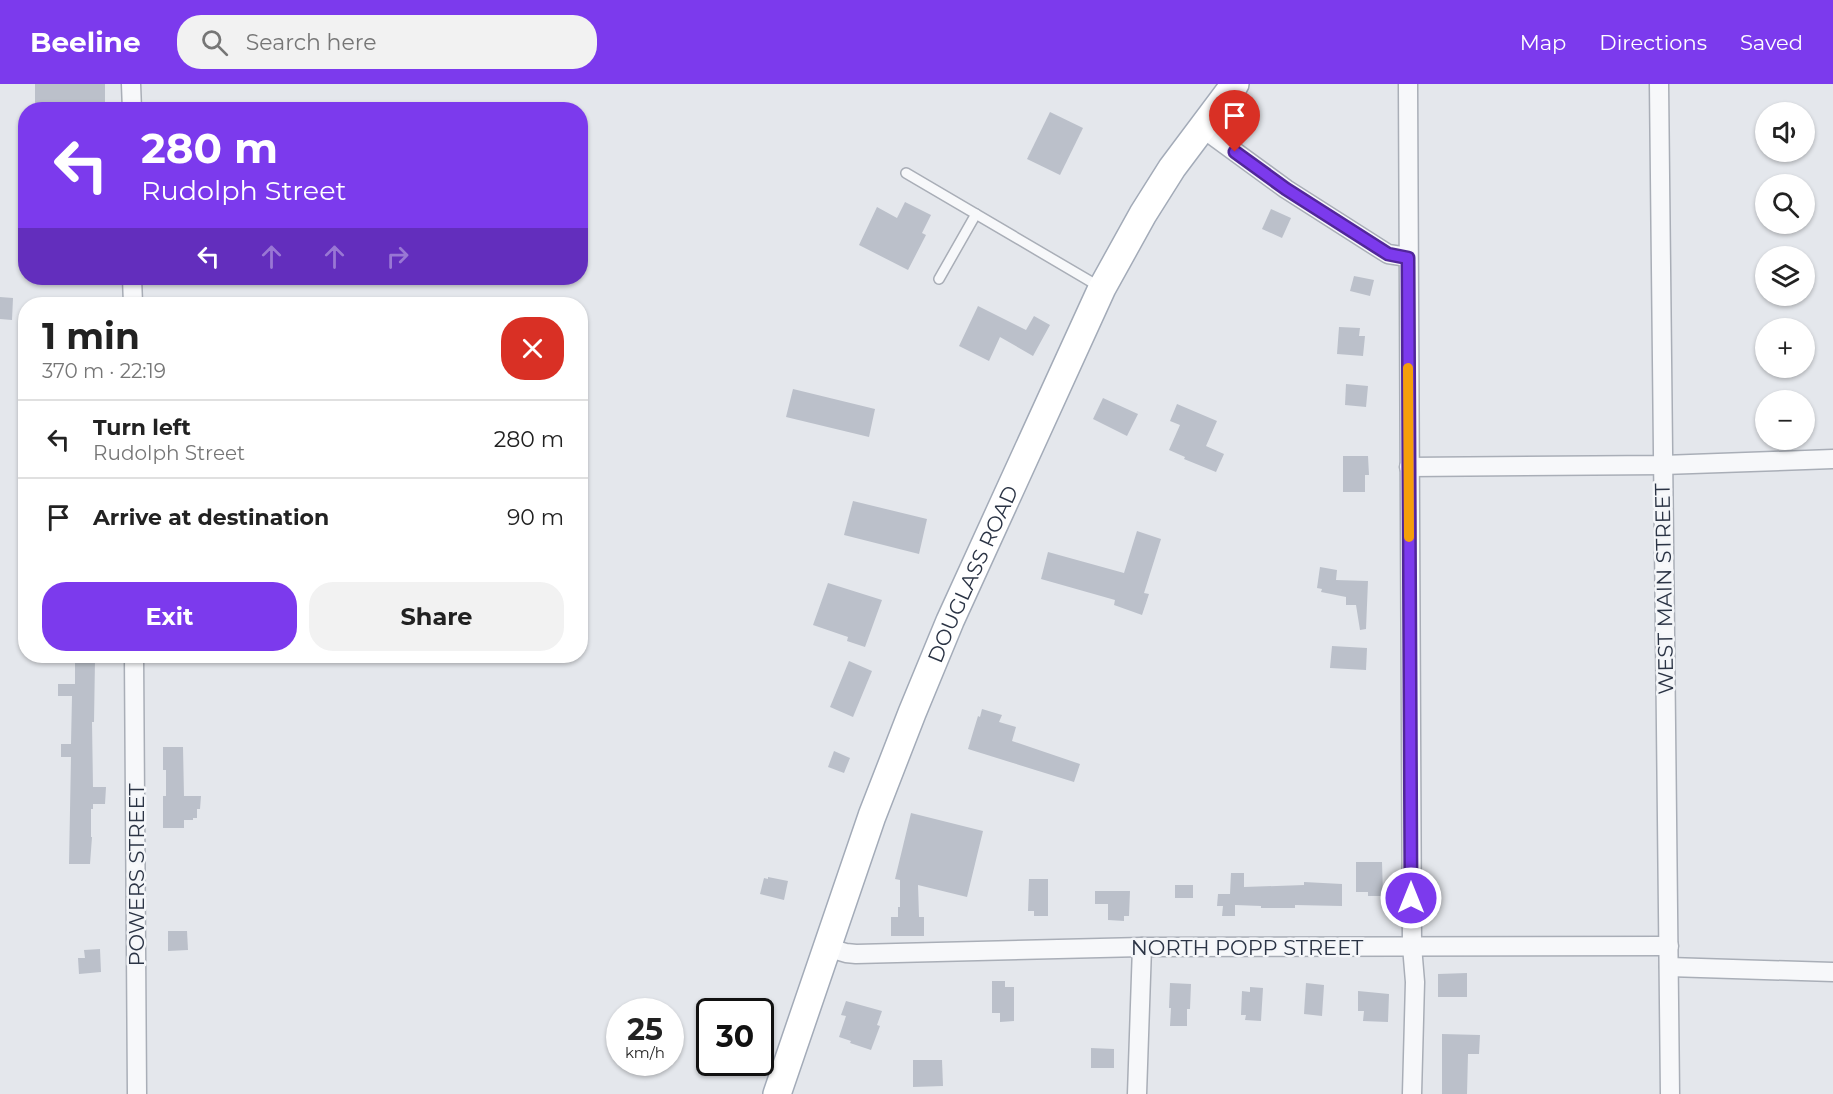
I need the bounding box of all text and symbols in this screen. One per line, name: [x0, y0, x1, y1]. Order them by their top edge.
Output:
search box: [177, 15, 597, 69]
text: Beeline: [30, 25, 141, 59]
icon: search: [198, 26, 231, 59]
text: Search here: [246, 29, 377, 56]
text: Map: [1520, 30, 1566, 55]
text: Directions: [1599, 30, 1707, 55]
text: Saved: [1740, 30, 1803, 55]
pin: [1209, 90, 1260, 152]
icon: arrive: [1218, 99, 1251, 132]
map controls: [1755, 102, 1815, 450]
button: sound: [1755, 102, 1815, 162]
text: 280 m: [141, 122, 278, 174]
icon: left: [42, 126, 120, 204]
text: Rudolph Street: [141, 174, 346, 207]
button: search: [1755, 174, 1815, 234]
icon: left: [192, 240, 225, 273]
icon: ahead: [255, 240, 288, 273]
icon: ahead: [318, 240, 351, 273]
icon: right: [381, 240, 414, 273]
button: layers: [1755, 246, 1815, 306]
text: 1 min: [42, 314, 140, 358]
button: close: [501, 317, 564, 380]
button: +: [1755, 318, 1815, 378]
text: 370 m · 22:19: [42, 359, 166, 383]
button: −: [1755, 390, 1815, 450]
text: Turn left: [93, 414, 191, 441]
icon: left: [42, 423, 75, 456]
text: 280 m: [494, 426, 564, 453]
text: Rudolph Street: [93, 441, 245, 465]
street label: DOUGLASS ROAD: [922, 481, 1023, 666]
street label: WEST MAIN STREET: [1650, 483, 1678, 695]
icon: arrive: [42, 501, 75, 534]
text: Arrive at destination: [93, 504, 329, 531]
text: 90 m: [507, 504, 564, 531]
button: Exit: [42, 582, 297, 651]
button: Share: [309, 582, 564, 651]
street label: POWERS STREET: [124, 783, 149, 967]
position arrow: [1379, 866, 1443, 930]
street label: NORTH POPP STREET: [1131, 935, 1363, 960]
speed limit sign: 30: [696, 998, 774, 1076]
text: 25: [627, 1011, 663, 1048]
text: km/h: [625, 1043, 665, 1062]

